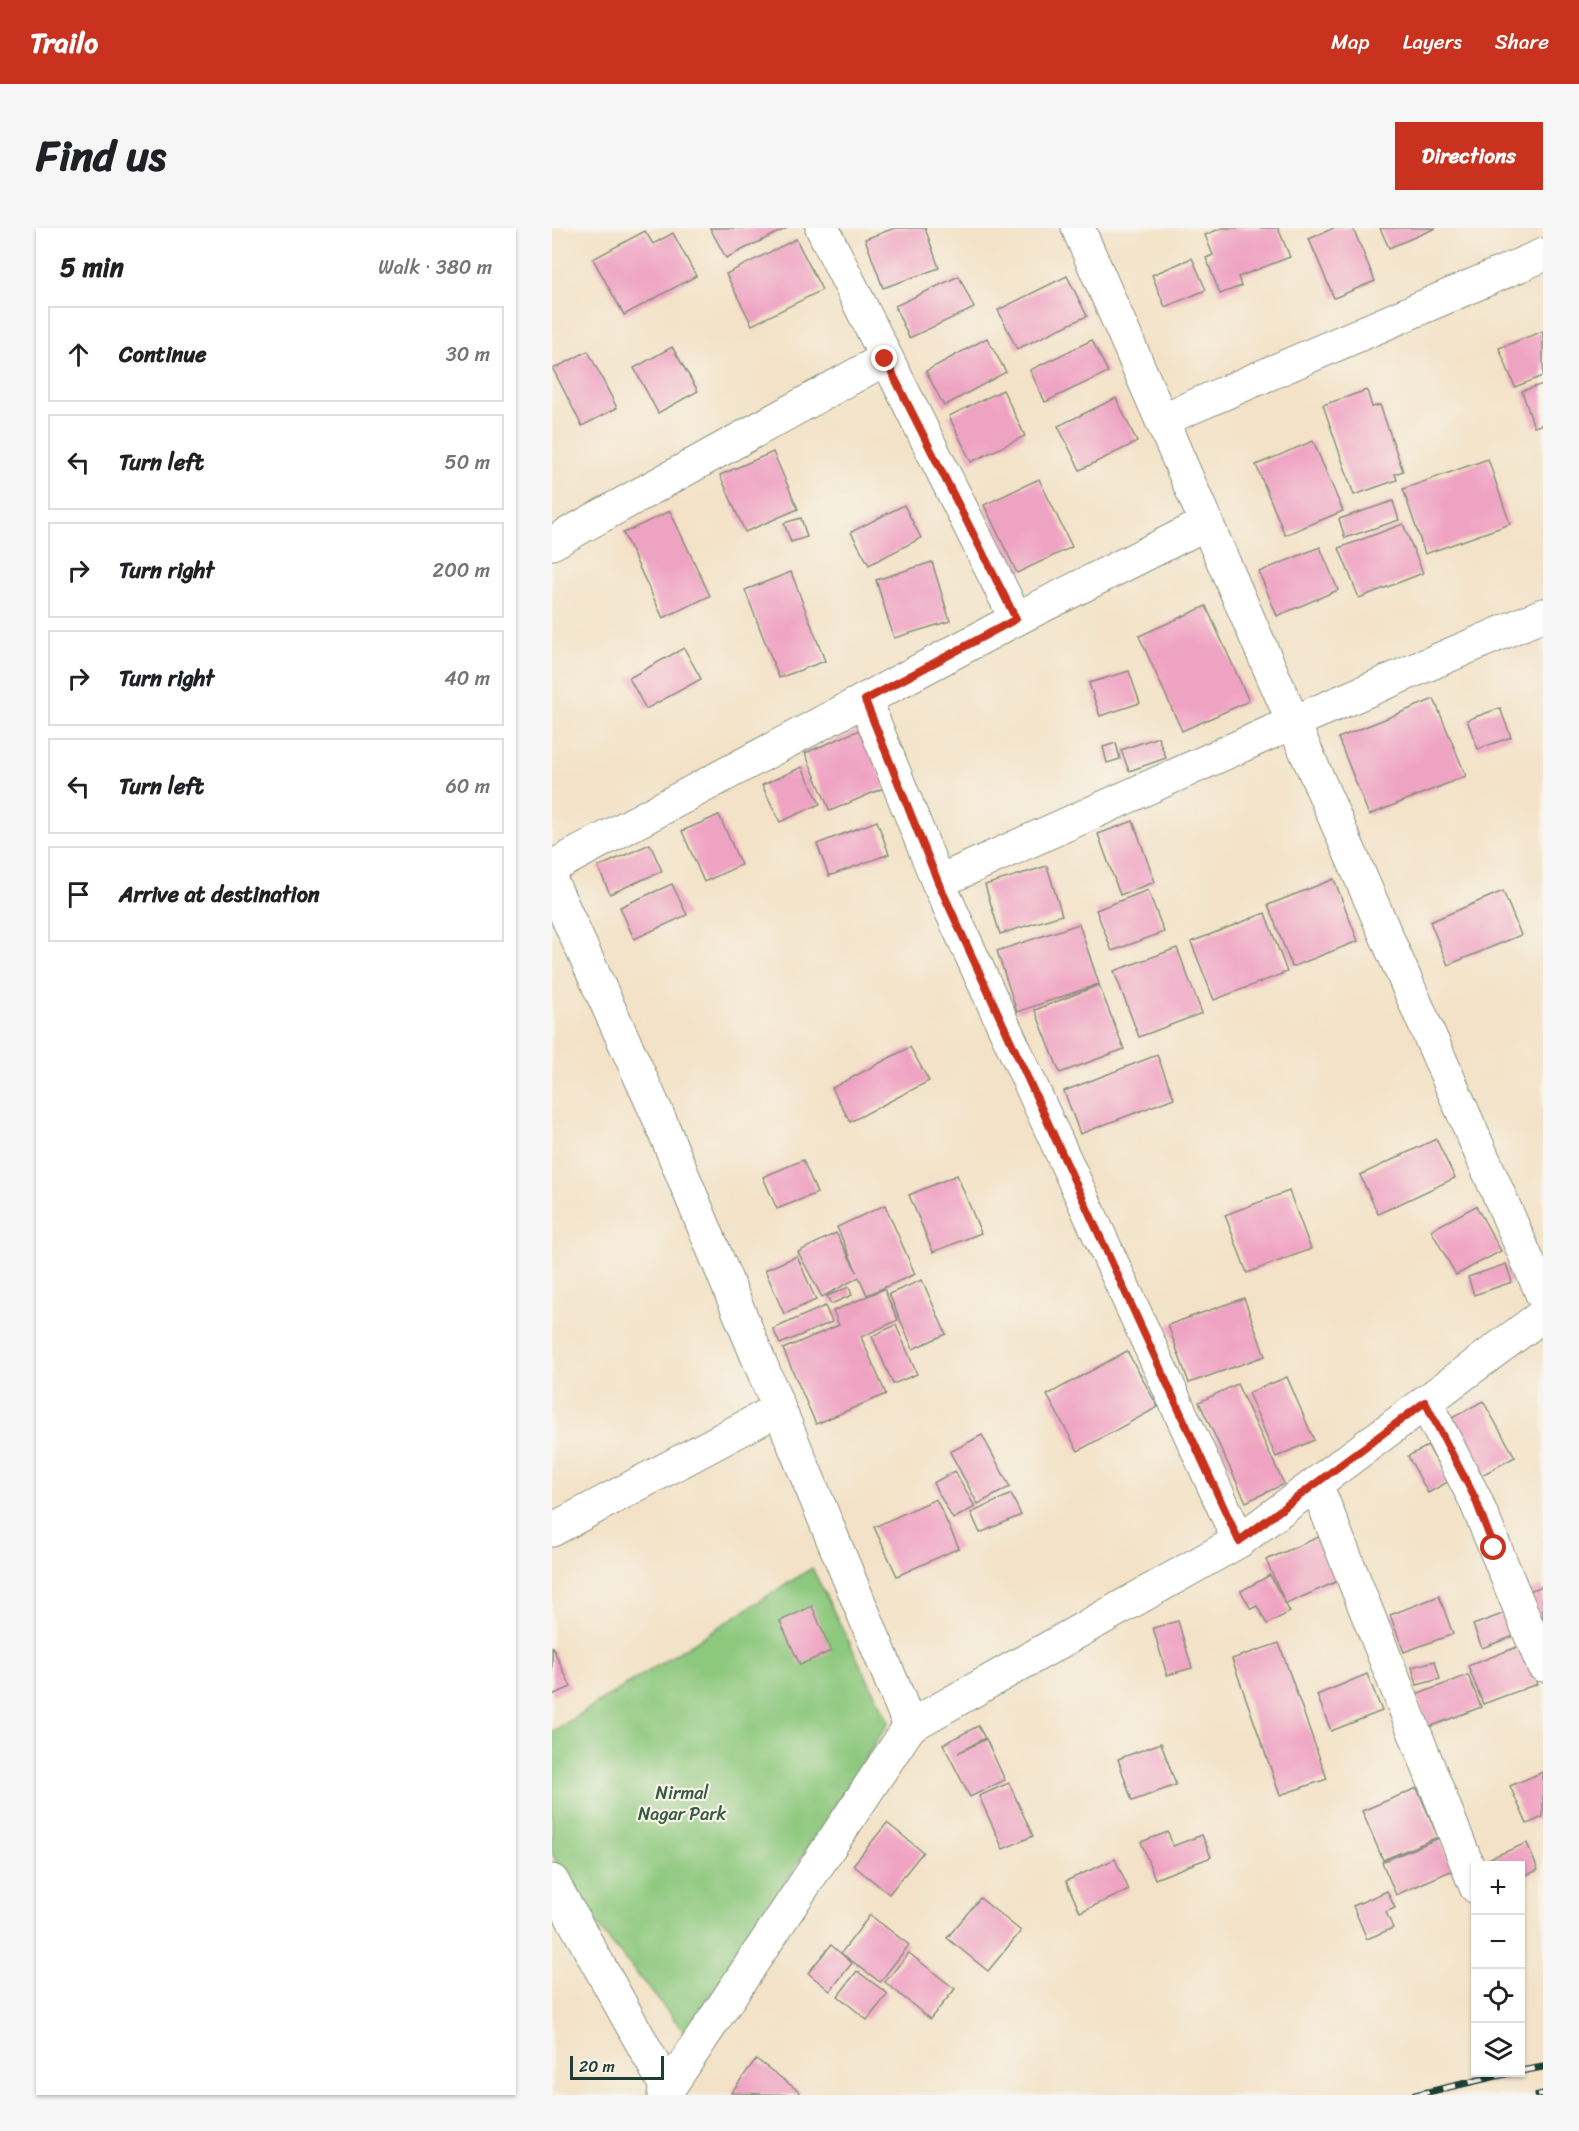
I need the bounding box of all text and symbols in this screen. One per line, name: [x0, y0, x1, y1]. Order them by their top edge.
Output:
text: Trailo: [30, 18, 98, 67]
text: Map: [1331, 23, 1370, 61]
text: Layers: [1403, 23, 1462, 61]
text: Share: [1495, 23, 1549, 61]
text: Find us: [36, 119, 166, 193]
button: Directions: [1395, 122, 1543, 190]
text: 5 min: [60, 244, 124, 290]
text: Walk · 380 m: [378, 250, 492, 285]
text: Continue: [119, 335, 207, 374]
text: 30 m: [446, 337, 490, 372]
icon: ahead: [62, 338, 95, 371]
route end: [871, 345, 897, 371]
text: Turn left: [119, 443, 204, 482]
text: 50 m: [445, 445, 490, 480]
icon: left: [62, 446, 95, 479]
text: Turn right: [119, 551, 214, 590]
text: 200 m: [433, 553, 490, 588]
icon: right: [62, 554, 95, 587]
text: Turn right: [119, 659, 214, 698]
text: 40 m: [444, 661, 490, 696]
icon: right: [62, 662, 95, 695]
text: Turn left: [119, 767, 204, 806]
text: 60 m: [445, 769, 490, 804]
icon: left: [62, 770, 95, 803]
text: Arrive at destination: [119, 875, 320, 914]
icon: arrive: [62, 878, 95, 911]
route start: [1480, 1534, 1506, 1560]
park label: Nirmal Nagar Park: [638, 1777, 727, 1830]
map controls: [1471, 1861, 1525, 2077]
button: +: [1471, 1861, 1525, 1915]
button: −: [1471, 1915, 1525, 1969]
button: locate: [1471, 1969, 1525, 2023]
button: layers: [1471, 2023, 1525, 2077]
text: 20 m: [579, 2052, 615, 2081]
scale bar: [570, 2053, 664, 2080]

